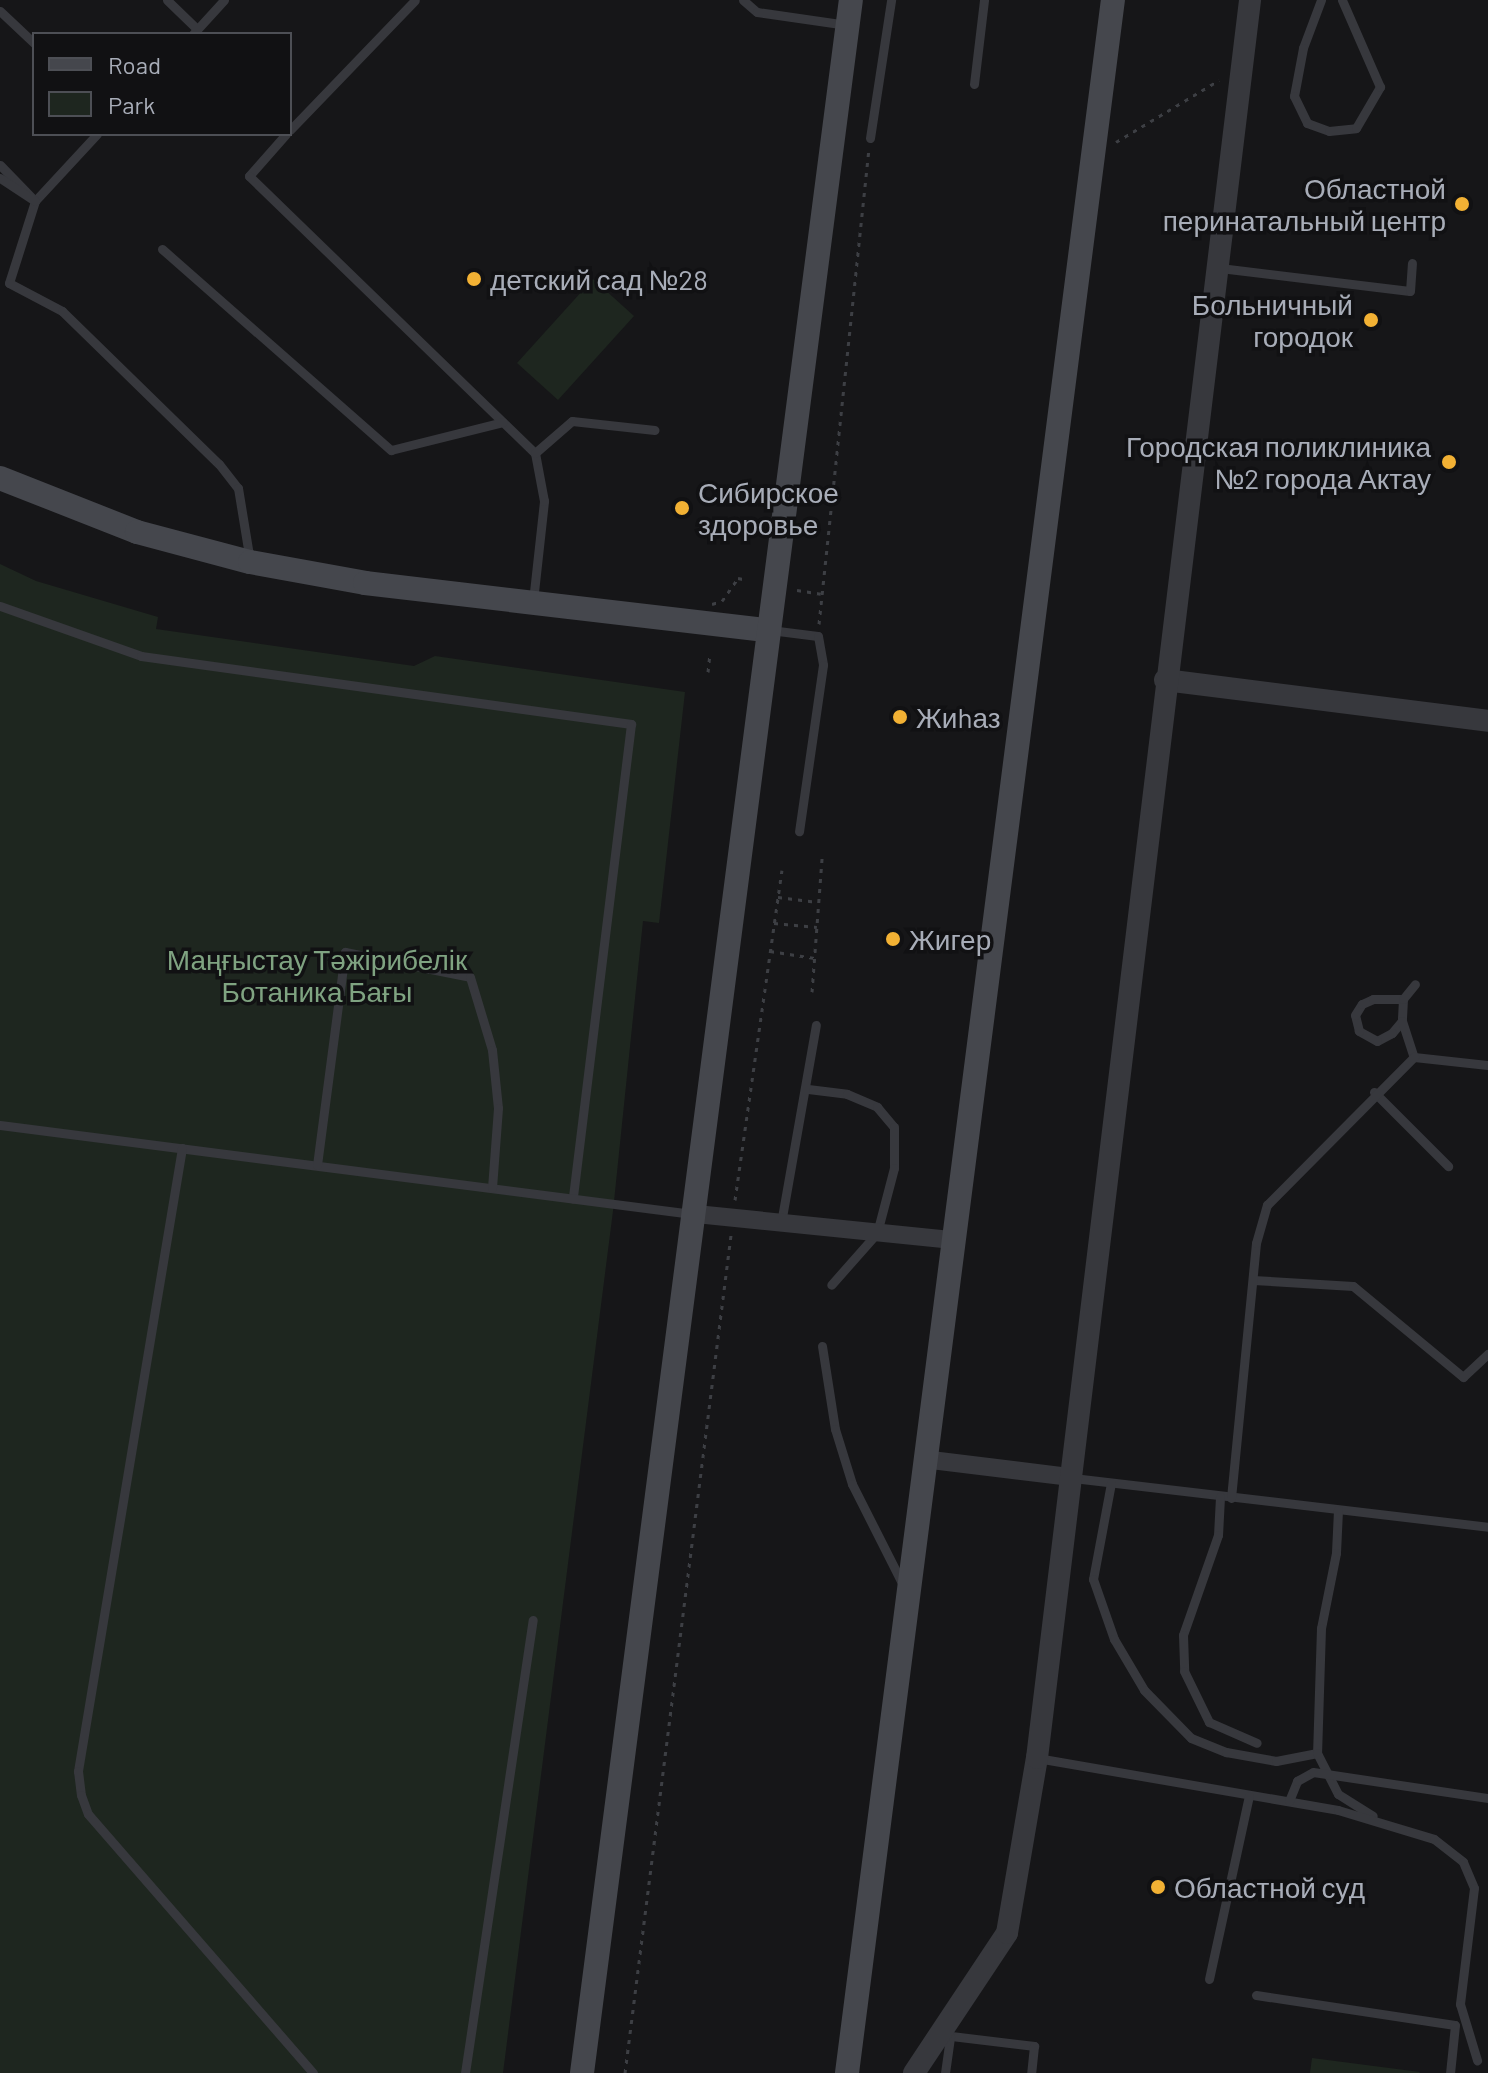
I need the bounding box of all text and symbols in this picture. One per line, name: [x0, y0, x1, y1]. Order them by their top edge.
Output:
legend: [32, 32, 292, 136]
text: Road: [108, 50, 161, 79]
text: Park: [108, 90, 155, 119]
place label: Областной перинатальный центр: [1163, 171, 1446, 237]
marker: Областной перинатальный центр: [1453, 195, 1471, 213]
place label: детский сад №28: [490, 262, 708, 296]
marker: детский сад №28: [465, 270, 483, 288]
place label: Больничный городок: [1192, 287, 1353, 353]
marker: Больничный городок: [1360, 309, 1382, 331]
place label: Городская поликлиника №2 города Актау: [1126, 429, 1431, 495]
marker: Городская поликлиника №2 города Актау: [1438, 451, 1460, 473]
place label: Сибирское здоровье: [698, 475, 839, 541]
marker: Сибирское здоровье: [673, 499, 691, 517]
place label: Жиhаз: [916, 700, 1001, 734]
marker: Жиhаз: [891, 708, 909, 726]
place label: Жигер: [909, 922, 991, 956]
marker: Жигер: [884, 930, 902, 948]
park label: Маңғыстау Тәжірибелік Ботаника Бағы: [167, 942, 467, 1008]
place label: Областной суд: [1174, 1870, 1365, 1904]
marker: Областной суд: [1149, 1878, 1167, 1896]

